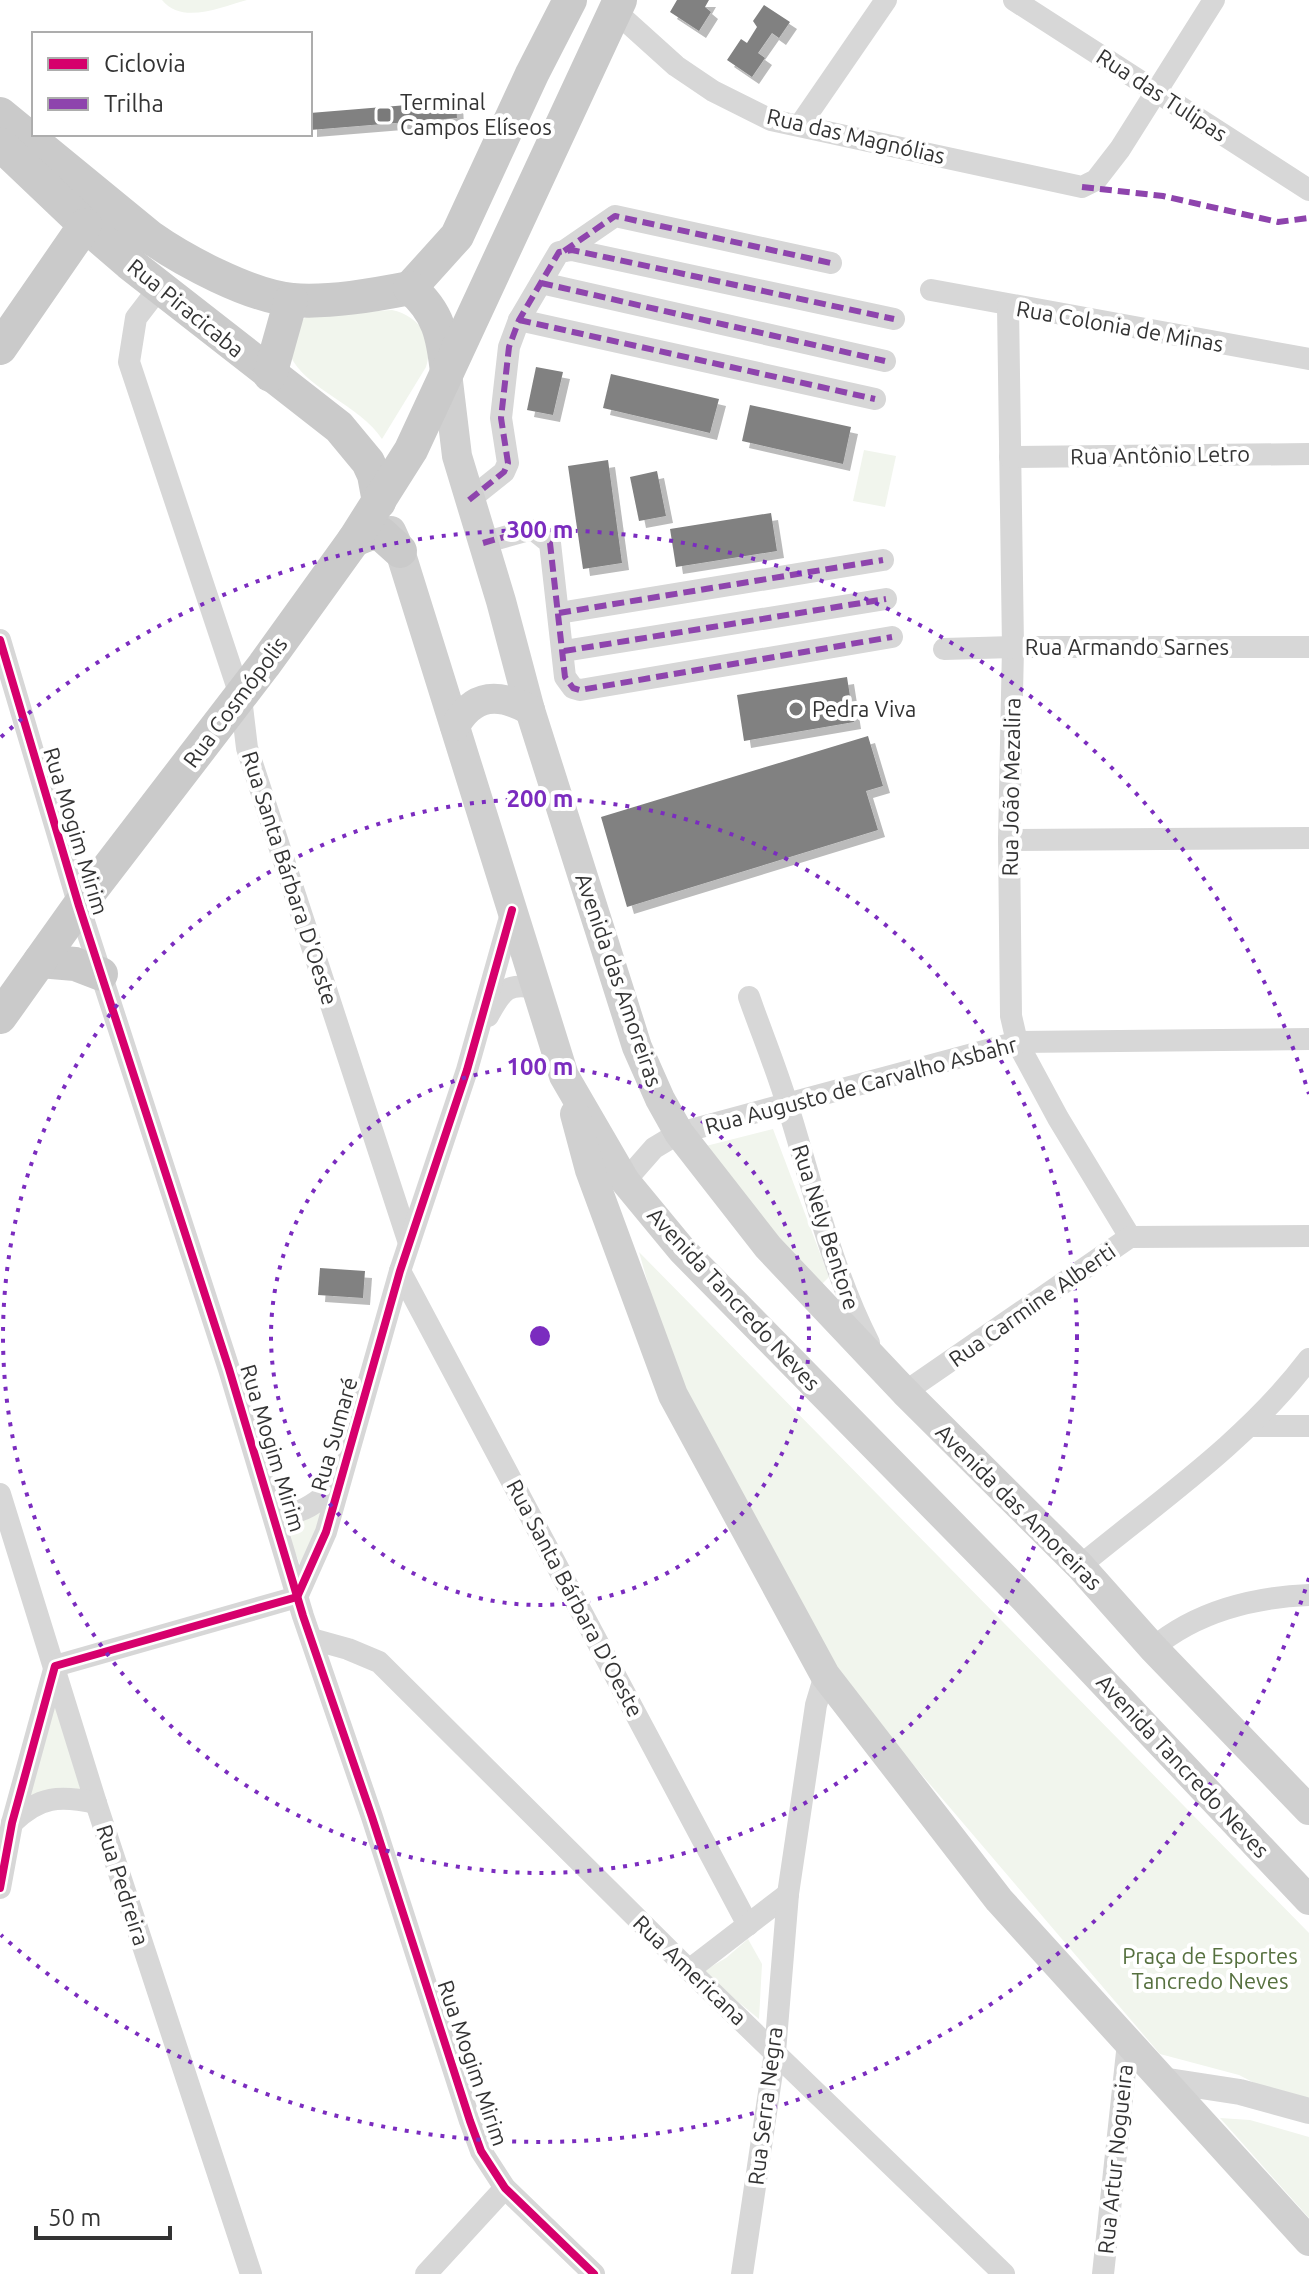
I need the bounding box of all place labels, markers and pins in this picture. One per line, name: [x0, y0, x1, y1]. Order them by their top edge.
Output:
place label: Terminal Campos Elíseos: [400, 89, 552, 139]
marker: Terminal Campos Elíseos: [375, 106, 393, 124]
place label: Pedra Viva: [812, 696, 916, 721]
marker: Pedra Viva: [787, 700, 805, 718]
centre of rings: [526, 1322, 554, 1350]

